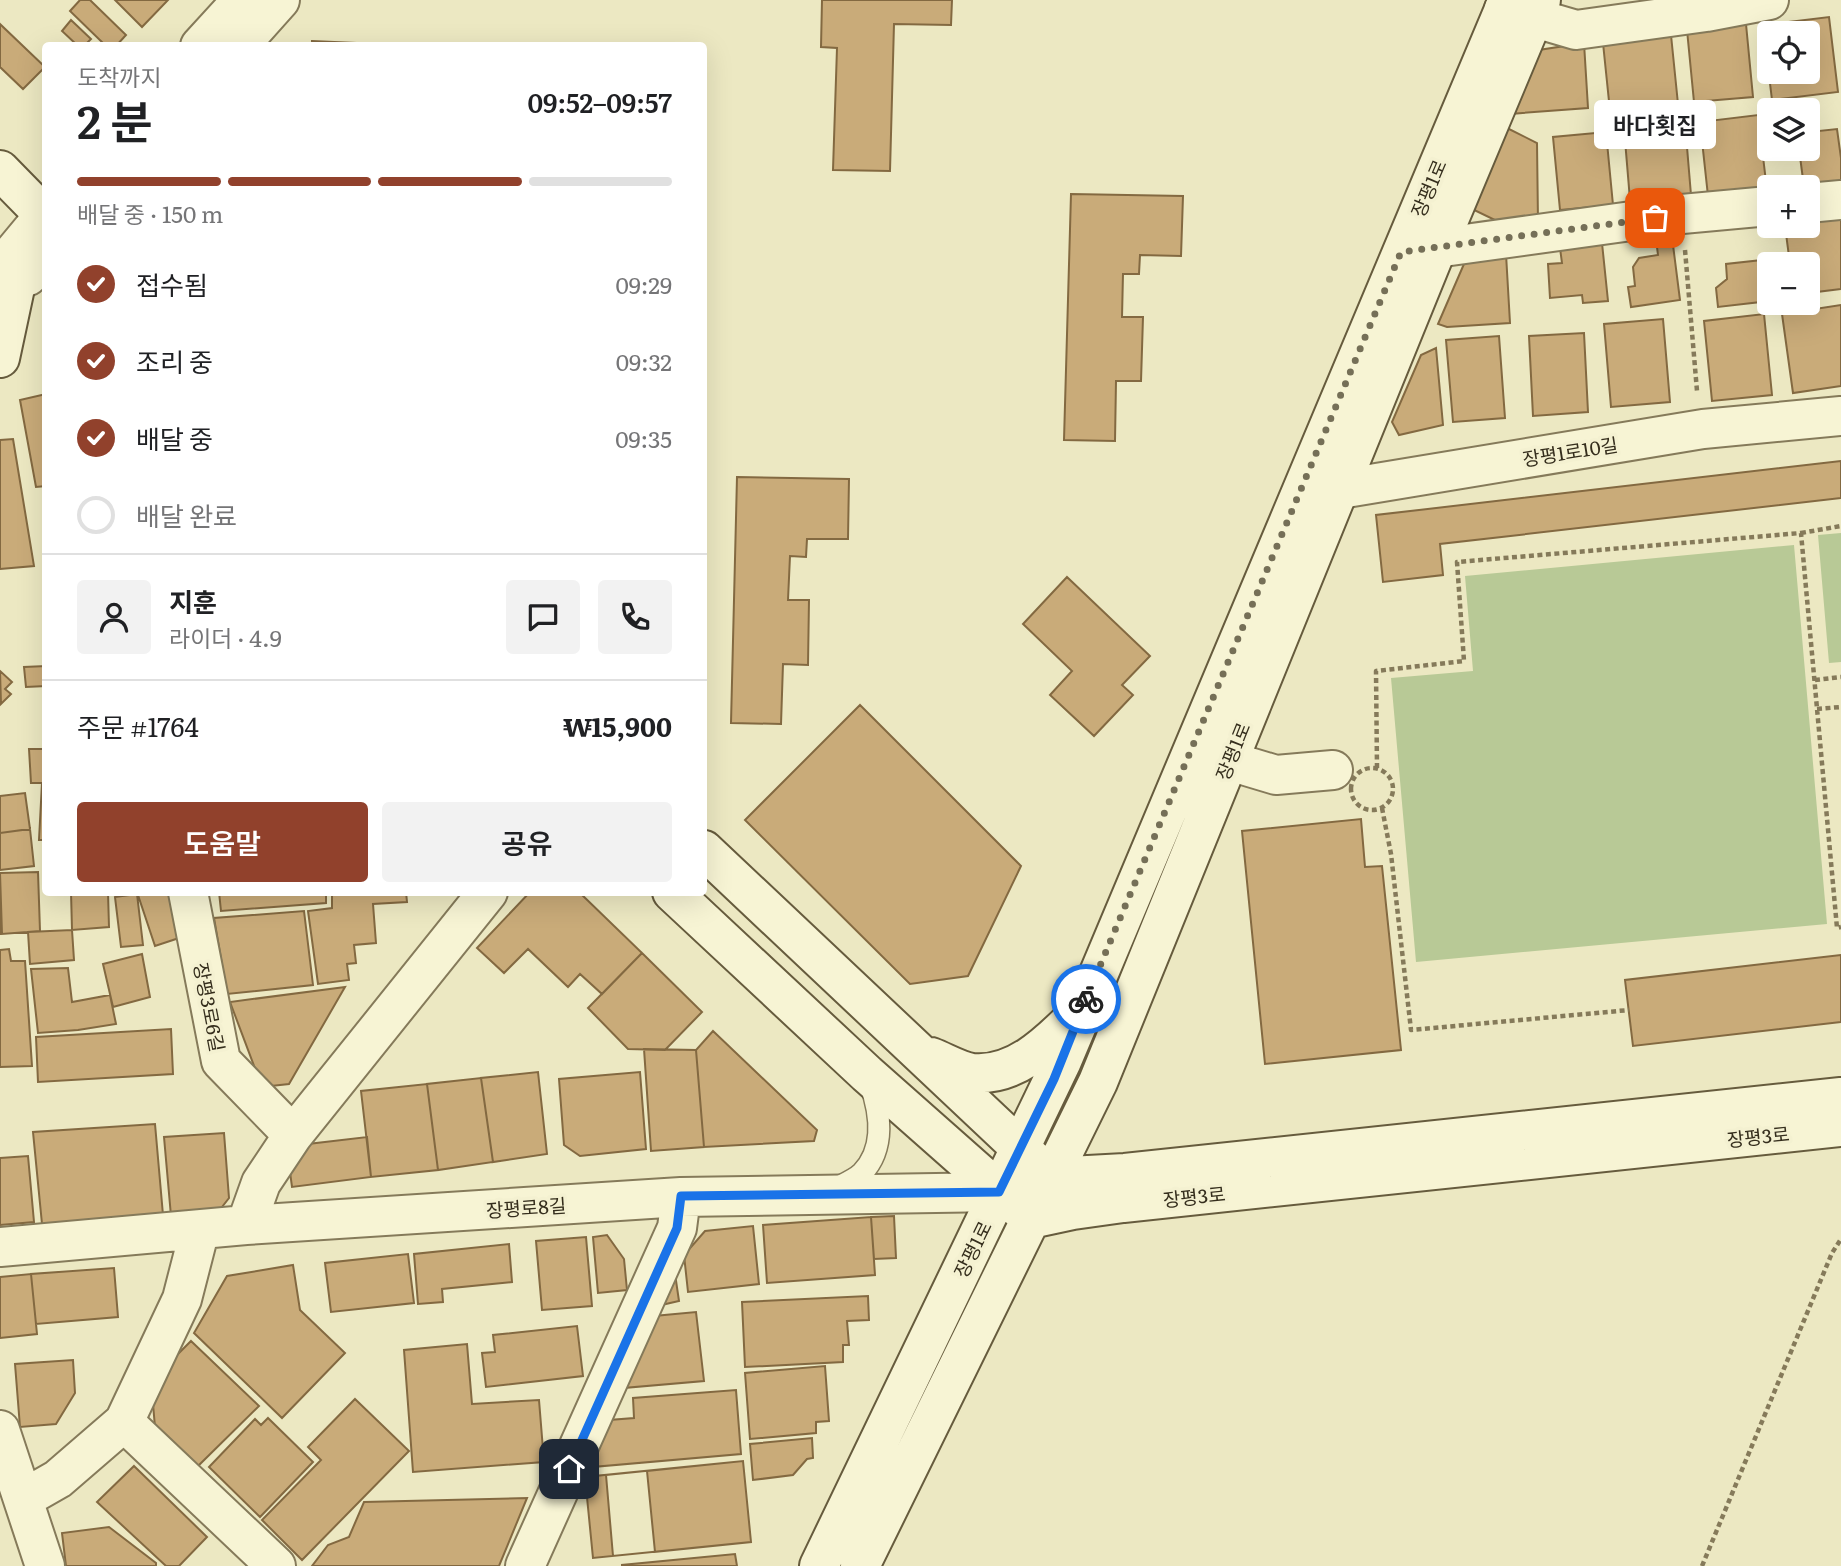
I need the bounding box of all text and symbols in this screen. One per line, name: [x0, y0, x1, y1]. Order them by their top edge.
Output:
map controls: [1757, 21, 1820, 315]
button: locate: [1757, 21, 1820, 84]
text: 도착까지: [77, 59, 162, 93]
text: 09:52–09:57: [527, 82, 672, 121]
text: 2 분: [77, 85, 153, 153]
button: layers: [1757, 98, 1820, 161]
callout: 바다횟집: [1594, 99, 1716, 148]
text: 바다횟집: [1613, 107, 1697, 141]
street label: 장평1로: [1403, 155, 1453, 221]
button: +: [1757, 175, 1820, 238]
pin: [1625, 188, 1685, 248]
text: 배달 중 · 150 m: [77, 196, 223, 230]
icon: bag: [1636, 199, 1674, 237]
button: −: [1757, 252, 1820, 315]
text: 접수됨: [136, 264, 208, 303]
icon: check: [77, 265, 115, 303]
text: 09:29: [616, 267, 672, 301]
text: 조리 중: [136, 341, 213, 380]
icon: check: [77, 342, 115, 380]
text: 09:32: [616, 344, 672, 378]
text: 배달 중: [136, 418, 213, 457]
icon: check: [77, 419, 115, 457]
text: 09:35: [615, 421, 672, 455]
street label: 장평1로10길: [1520, 430, 1620, 472]
text: 배달 완료: [136, 495, 237, 534]
button: person: [77, 580, 151, 654]
button: chat: [506, 580, 580, 654]
button: phone: [598, 580, 672, 654]
text: 지훈: [169, 581, 217, 620]
text: 라이더 · 4.9: [169, 620, 282, 654]
text: 주문 #1764: [77, 706, 199, 745]
text: ₩15,900: [563, 706, 672, 745]
street label: 장평1로: [1208, 718, 1256, 784]
button: 도움말: [77, 802, 368, 882]
button: 공유: [382, 802, 672, 882]
street label: 장평3로6길: [188, 960, 232, 1054]
courier: [1051, 964, 1121, 1034]
icon: bike: [1067, 980, 1105, 1018]
street label: 장평3로: [1725, 1119, 1791, 1153]
street label: 장평3로: [1161, 1179, 1227, 1213]
street label: 장평로8길: [485, 1190, 567, 1224]
street label: 장평1로: [946, 1216, 998, 1282]
pin: [539, 1439, 599, 1499]
icon: home: [550, 1450, 588, 1488]

